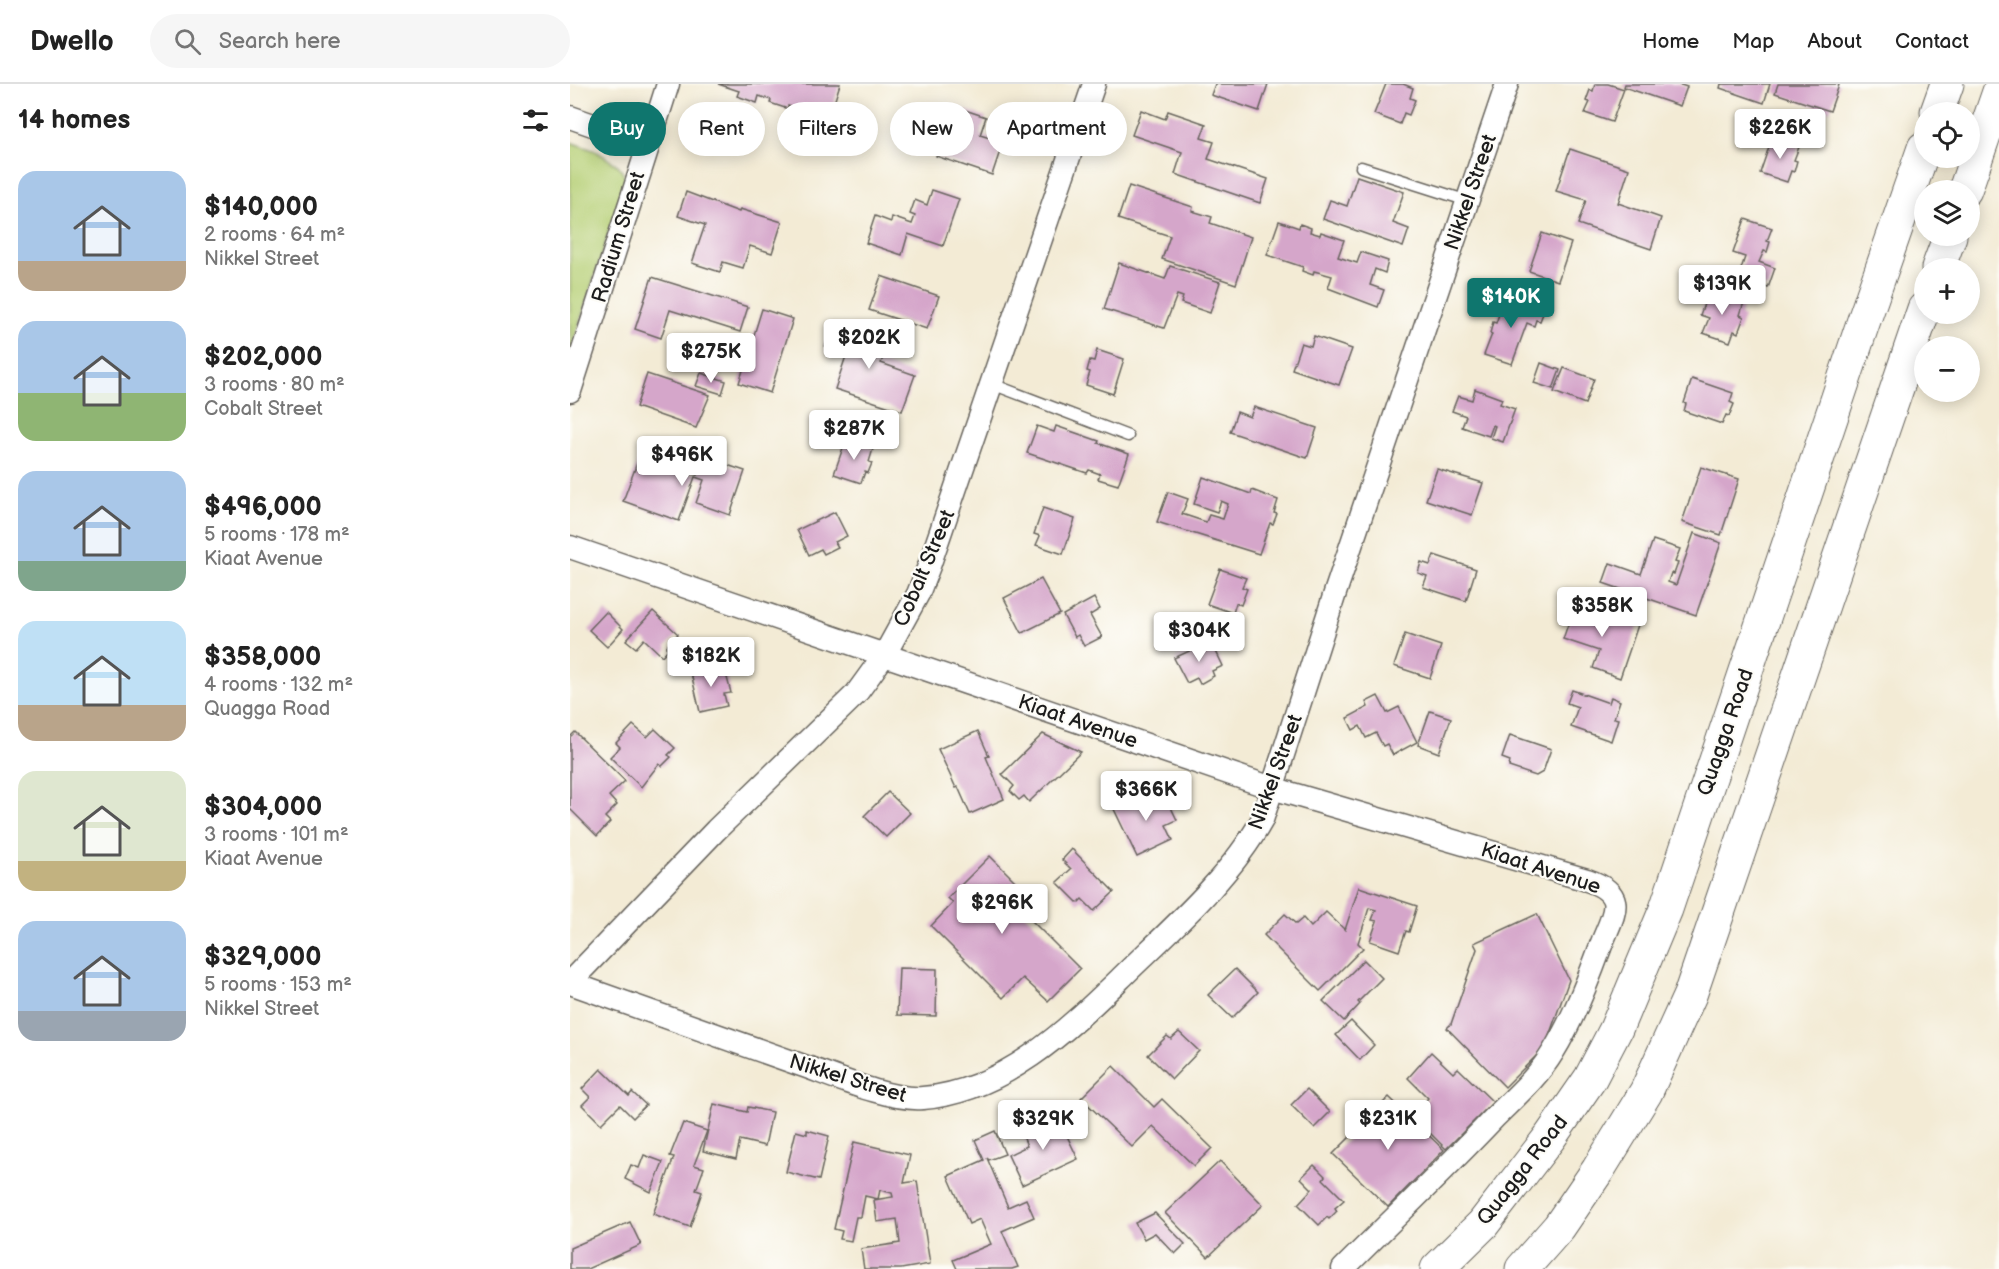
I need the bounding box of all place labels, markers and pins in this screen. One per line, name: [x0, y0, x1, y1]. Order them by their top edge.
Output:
pin: $226K: [1738, 109, 1822, 160]
pin: $139K: [1680, 265, 1764, 316]
pin: $140K: [1469, 278, 1553, 329]
pin: $202K: [827, 319, 911, 370]
pin: $275K: [669, 333, 753, 384]
pin: $287K: [812, 410, 896, 461]
pin: $496K: [640, 436, 724, 487]
pin: $358K: [1560, 587, 1644, 638]
pin: $304K: [1157, 612, 1241, 663]
pin: $182K: [669, 637, 753, 688]
pin: $366K: [1104, 771, 1188, 822]
pin: $296K: [960, 884, 1044, 935]
pin: $329K: [1001, 1100, 1085, 1151]
pin: $231K: [1346, 1100, 1430, 1151]

